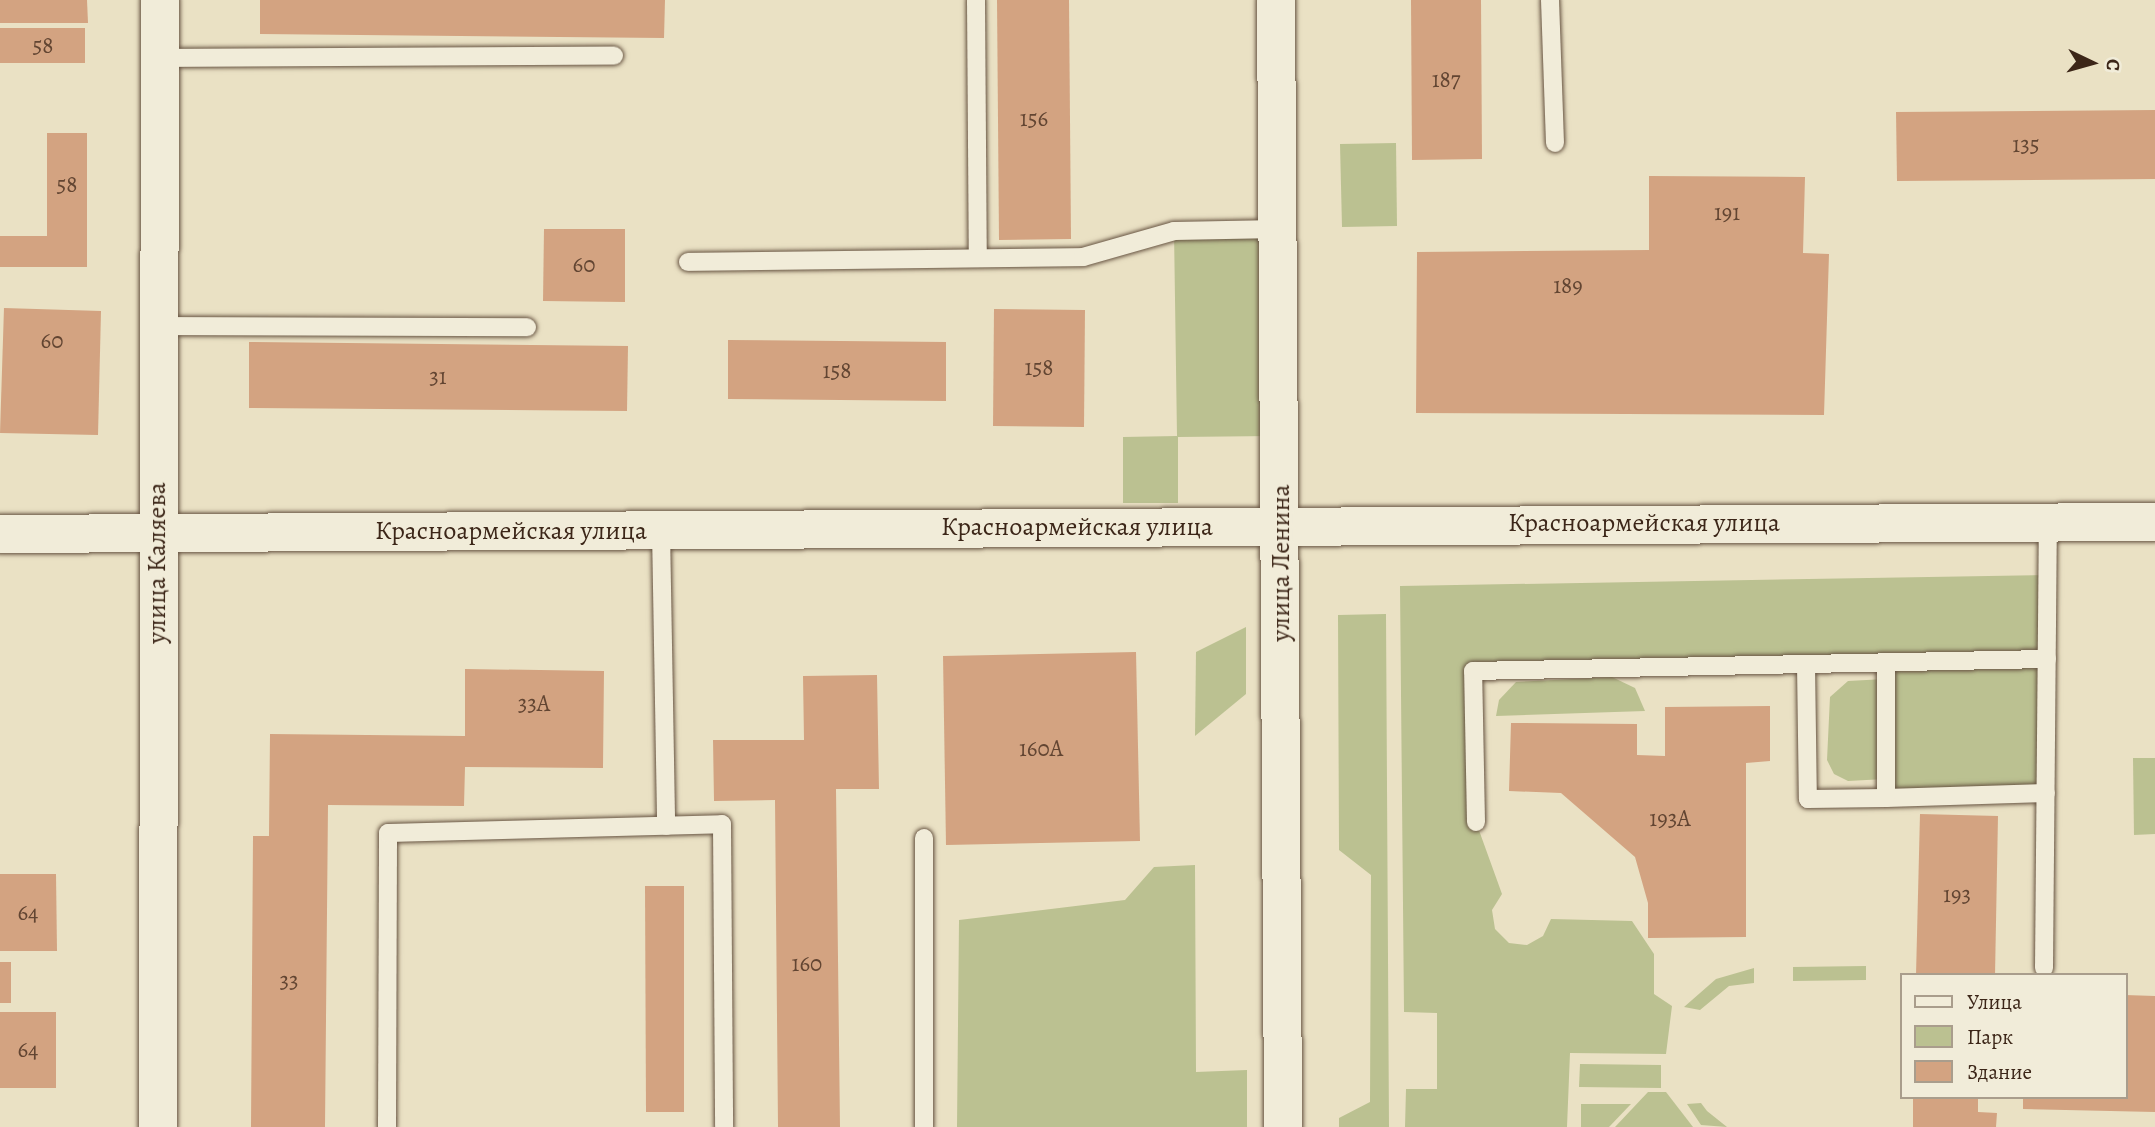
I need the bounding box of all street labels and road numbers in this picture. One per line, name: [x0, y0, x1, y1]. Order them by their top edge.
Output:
street label: улица Каляева: [141, 482, 173, 644]
street label: улица Ленина: [1265, 484, 1297, 642]
street label: Красноармейская улица: [1508, 507, 1780, 539]
street label: Красноармейская улица: [941, 511, 1213, 543]
street label: Красноармейская улица: [375, 515, 647, 547]

